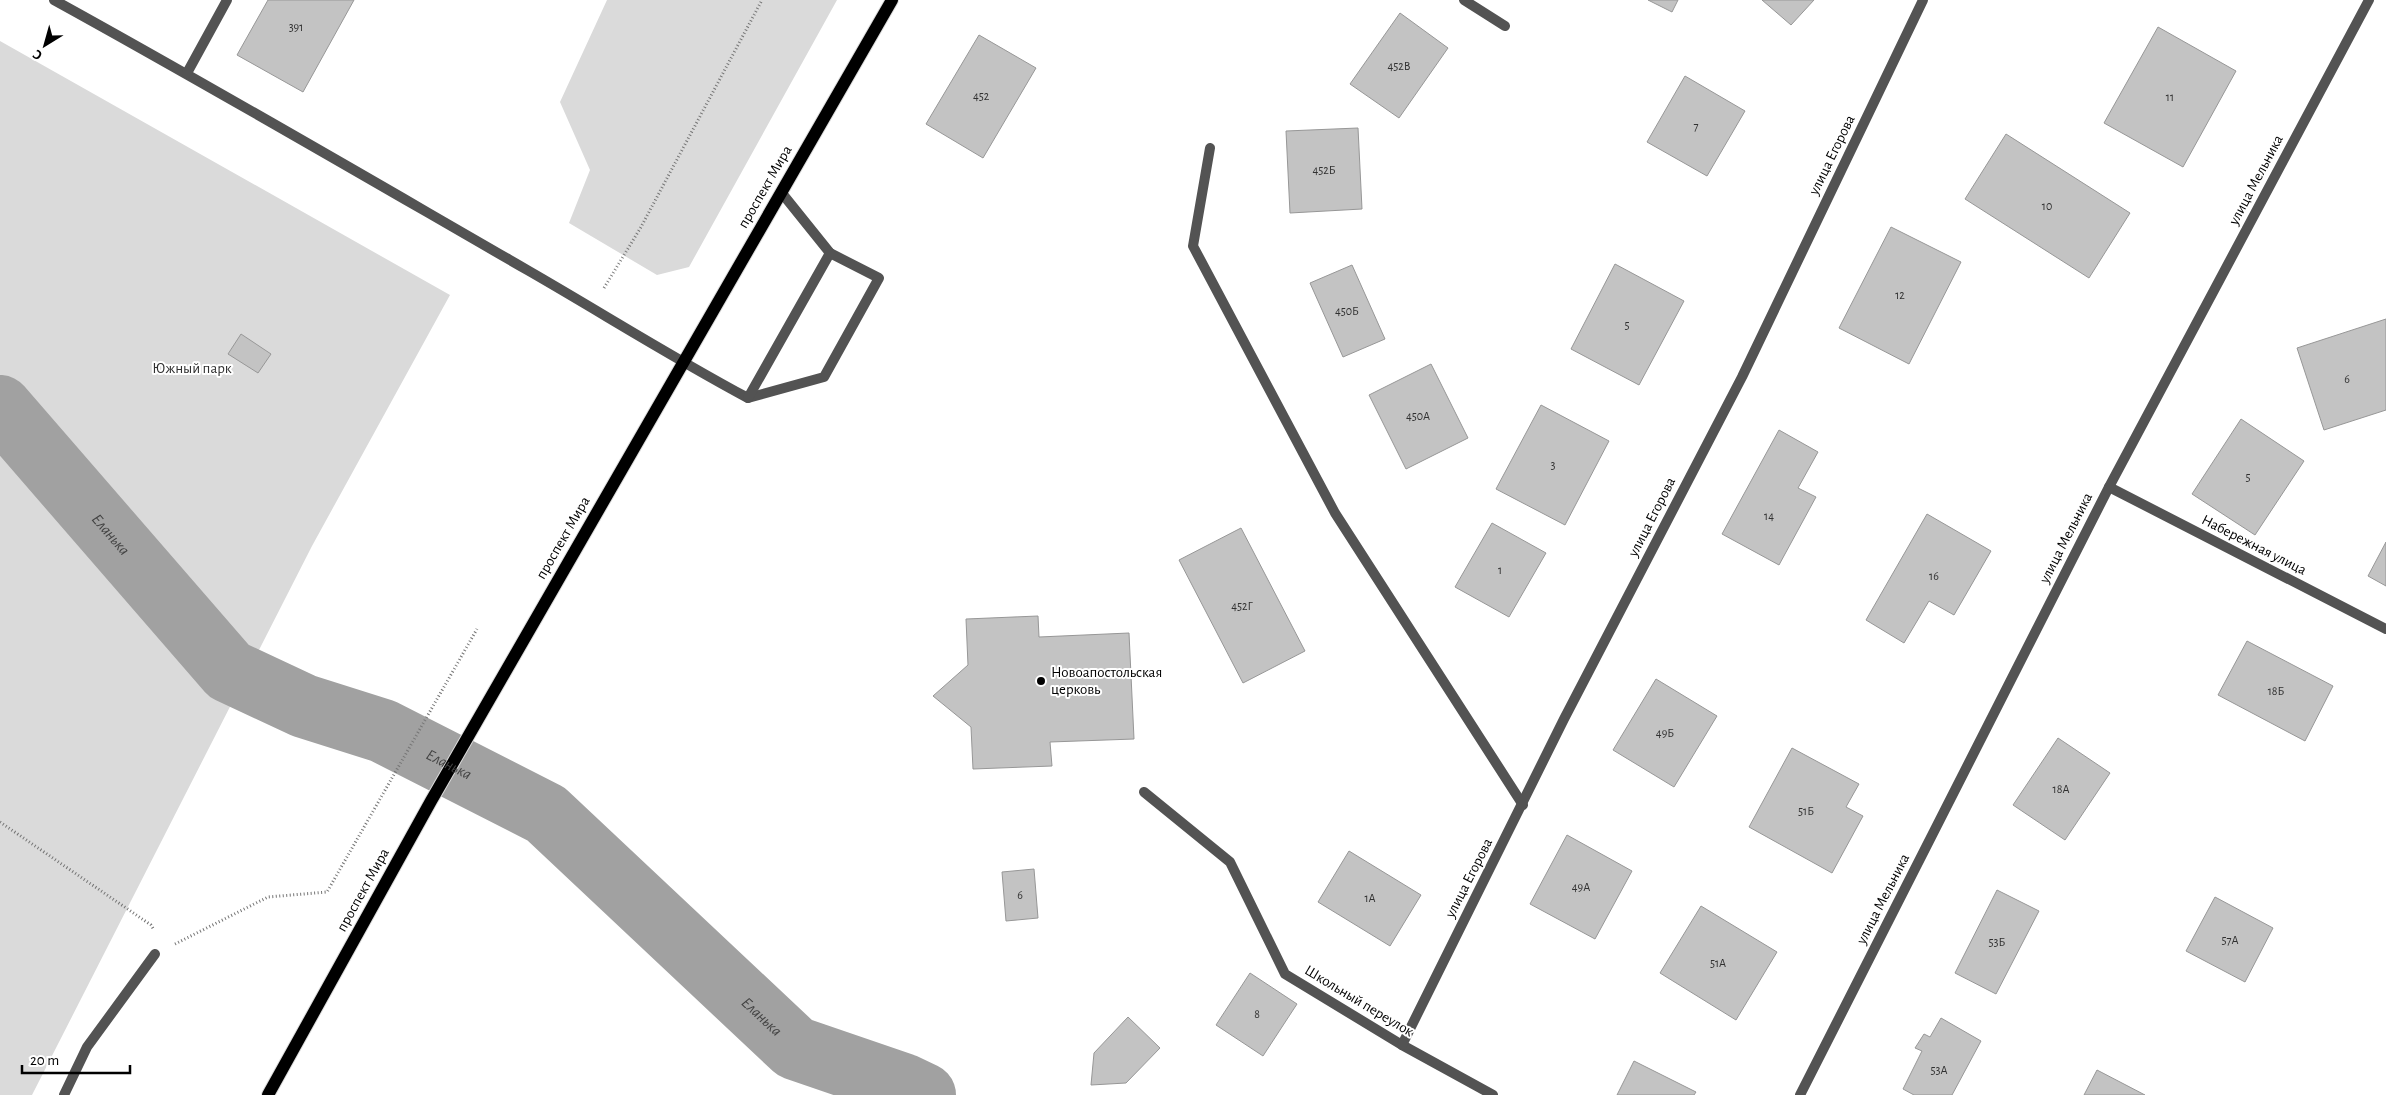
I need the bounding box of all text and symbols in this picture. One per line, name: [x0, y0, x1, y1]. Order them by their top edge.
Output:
north arrow: [20, 20, 70, 70]
house number: 391: [289, 21, 303, 33]
text: С: [30, 47, 45, 63]
house number: 452В: [1387, 60, 1411, 72]
house number: 452: [973, 90, 990, 102]
house number: 11: [2166, 91, 2174, 103]
street label: улица Егорова: [1806, 113, 1858, 198]
house number: 7: [1693, 120, 1699, 132]
street label: улица Мельника: [2226, 133, 2286, 228]
street label: проспект Мира: [735, 143, 795, 231]
house number: 452Б: [1312, 164, 1336, 176]
house number: 10: [2042, 200, 2052, 212]
house number: 12: [1895, 289, 1905, 301]
house number: 450Б: [1335, 305, 1359, 317]
house number: 5: [1624, 319, 1630, 331]
park label: Южный парк: [152, 361, 232, 376]
house number: 6: [2344, 373, 2350, 385]
house number: 450А: [1406, 410, 1430, 422]
house number: 3: [1551, 459, 1556, 471]
house number: 5: [2245, 471, 2251, 483]
street label: улица Егорова: [1625, 475, 1678, 560]
street label: улица Мельника: [2036, 490, 2095, 587]
street label: проспект Мира: [533, 494, 593, 582]
house number: 14: [1764, 510, 1774, 522]
water label: Еланька: [89, 511, 133, 558]
street label: Набережная улица: [2199, 512, 2309, 578]
house number: 1: [1498, 564, 1502, 576]
house number: 16: [1929, 570, 1939, 582]
house number: 452Г: [1231, 600, 1253, 612]
place label: Новоапостольская церковь: [1051, 665, 1162, 697]
marker: Новоапостольская церковь: [1035, 675, 1047, 687]
house number: 18Б: [2268, 685, 2284, 697]
house number: 49Б: [1656, 727, 1674, 739]
water label: Еланька: [424, 746, 474, 783]
house number: 18А: [2053, 783, 2069, 795]
house number: 51Б: [1798, 805, 1814, 817]
street label: улица Егорова: [1442, 836, 1495, 921]
street label: проспект Мира: [334, 846, 392, 934]
street label: улица Мельника: [1853, 851, 1912, 948]
house number: 49А: [1572, 881, 1590, 893]
house number: 6: [1017, 889, 1023, 901]
house number: 1А: [1364, 892, 1376, 904]
house number: 57А: [2221, 934, 2239, 946]
house number: 53Б: [1989, 936, 2006, 948]
house number: 51А: [1710, 957, 1726, 969]
street label: Школьный переулок: [1302, 963, 1416, 1040]
water label: Еланька: [739, 994, 785, 1039]
house number: 8: [1254, 1008, 1260, 1020]
scale bar: [22, 1042, 130, 1074]
text: 20 m: [30, 1053, 59, 1068]
house number: 53А: [1930, 1064, 1948, 1076]

